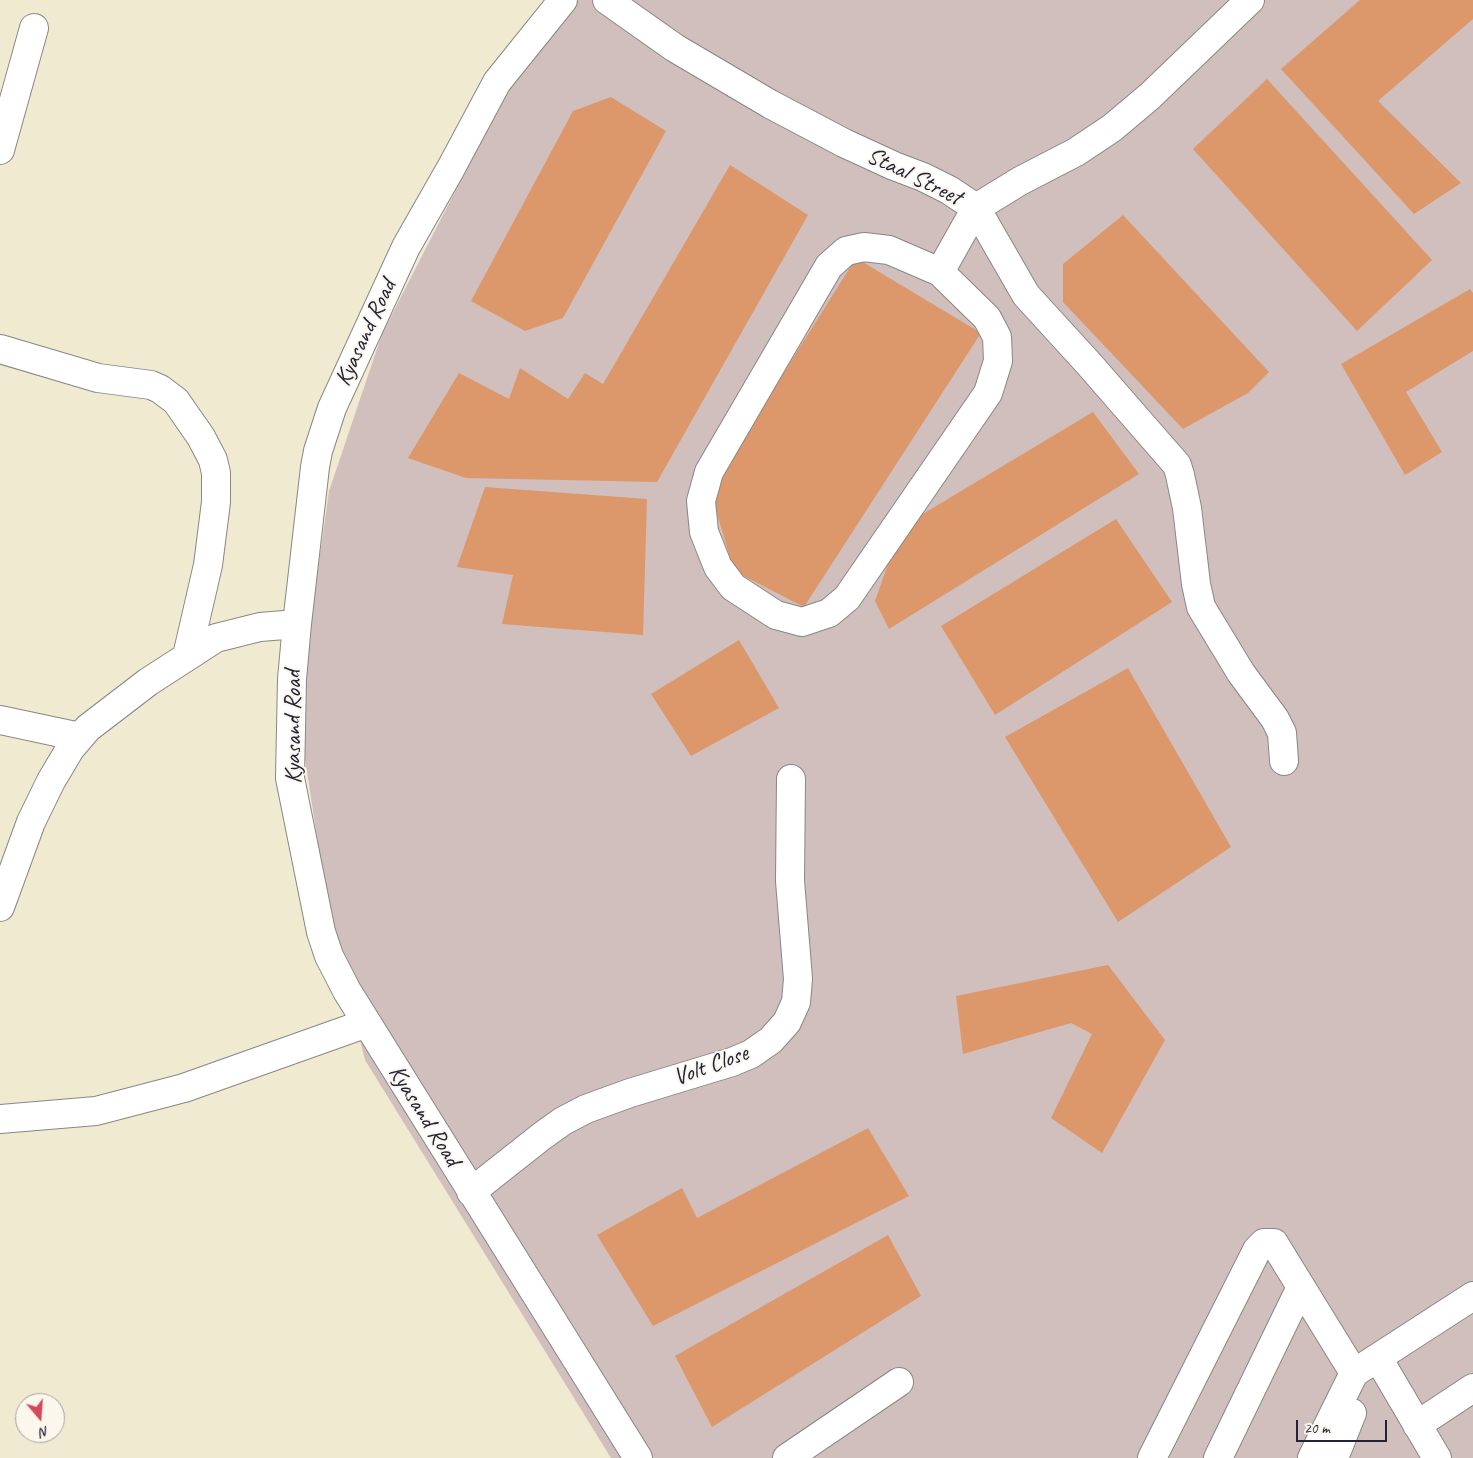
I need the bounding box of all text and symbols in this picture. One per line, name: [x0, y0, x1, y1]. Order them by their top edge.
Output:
street label: Staal Street: [862, 142, 966, 212]
street label: Kyasand Road: [329, 275, 403, 391]
street label: Kyasand Road: [280, 670, 308, 784]
street label: Volt Close: [670, 1039, 752, 1093]
street label: Kyasand Road: [382, 1060, 466, 1172]
north arrow: [15, 1393, 65, 1443]
scale bar: [1298, 1410, 1389, 1442]
text: 20 m: [1304, 1419, 1330, 1438]
text: N: [38, 1422, 51, 1441]

